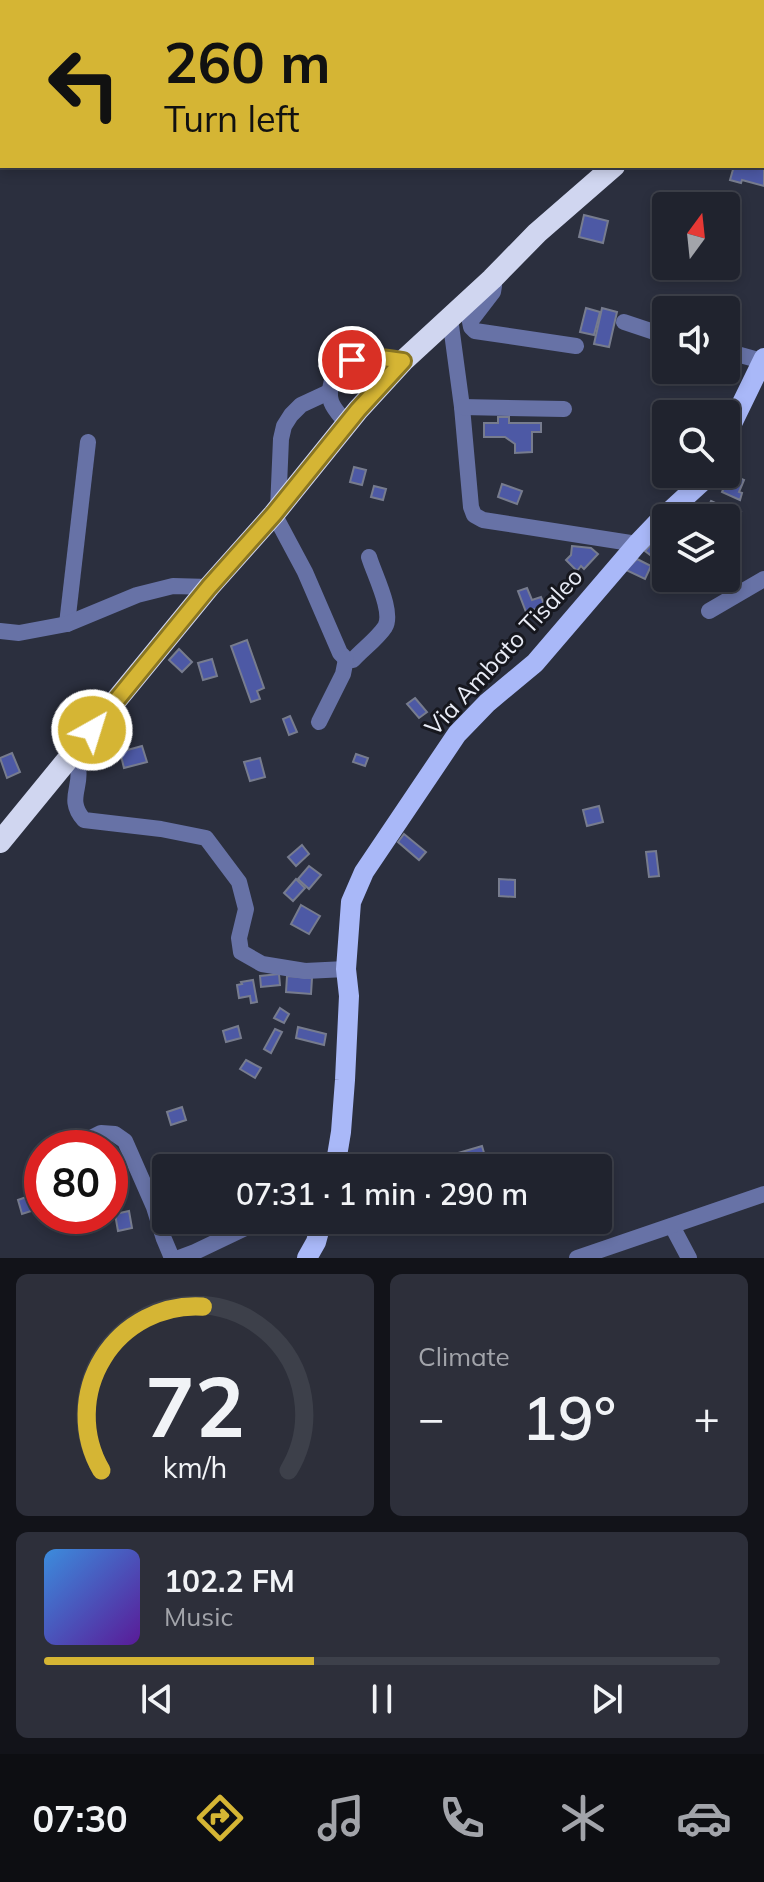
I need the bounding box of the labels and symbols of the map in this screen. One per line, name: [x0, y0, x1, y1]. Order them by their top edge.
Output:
north arrow: [652, 192, 740, 280]
pin: [318, 326, 386, 394]
street label: Via Ambato Tisaleo: [418, 561, 589, 741]
position arrow: [50, 688, 134, 772]
speed limit sign: 80: [24, 1130, 128, 1234]

